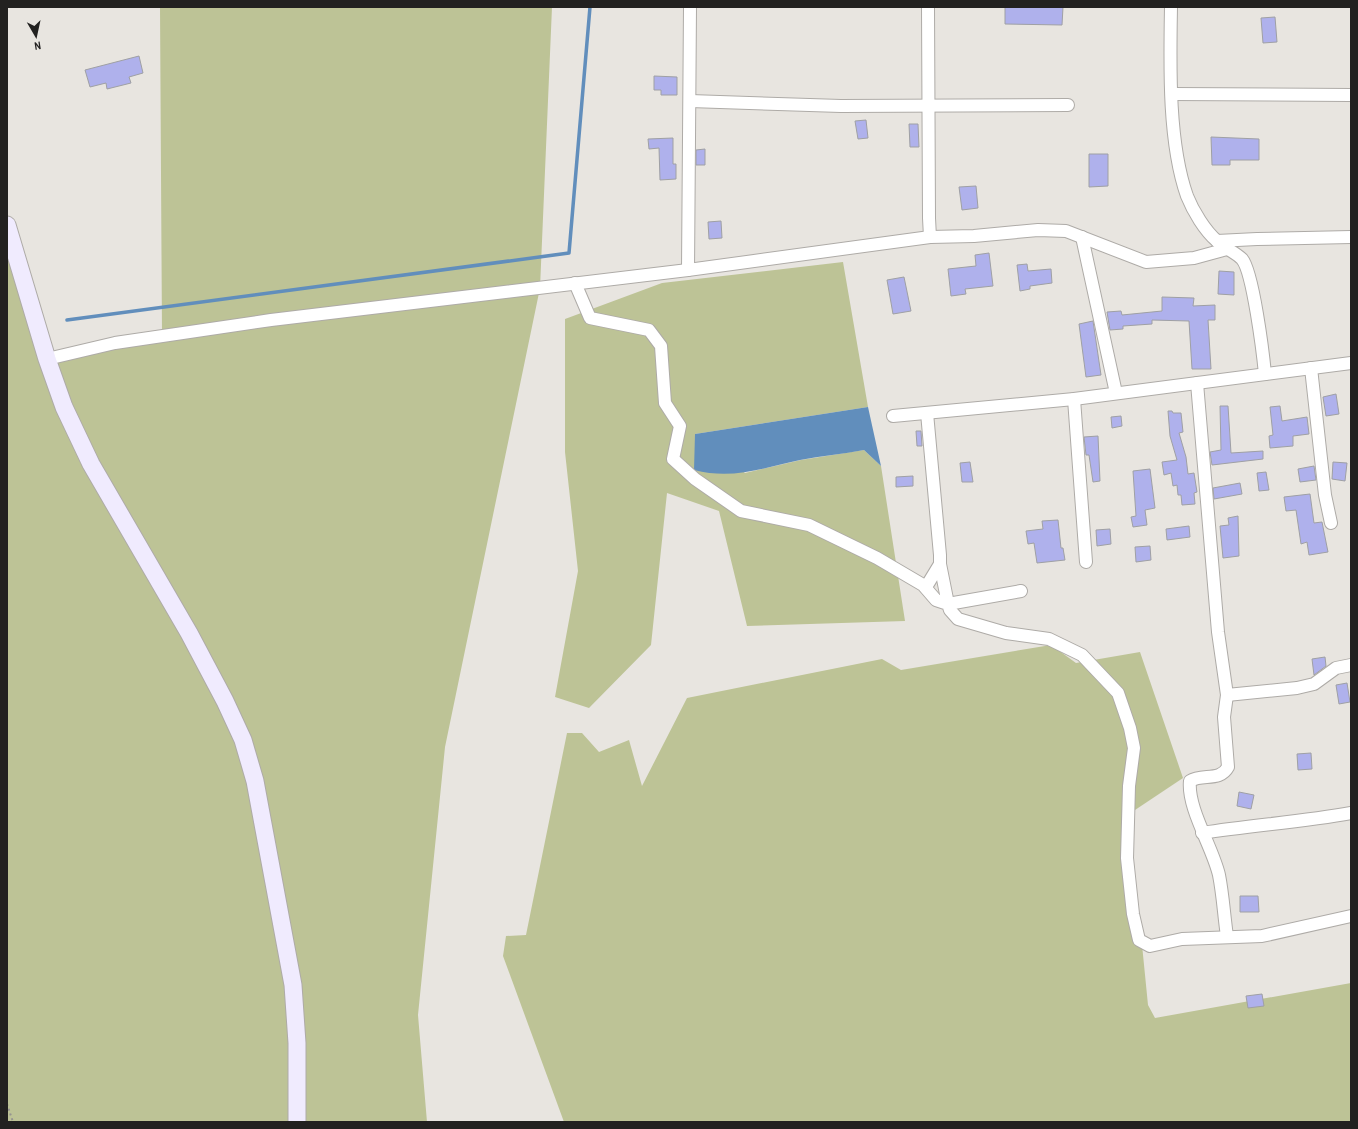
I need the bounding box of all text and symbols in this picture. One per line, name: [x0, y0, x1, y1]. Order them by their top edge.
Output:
north arrow: [16, 16, 56, 56]
text: N: [33, 38, 42, 53]

